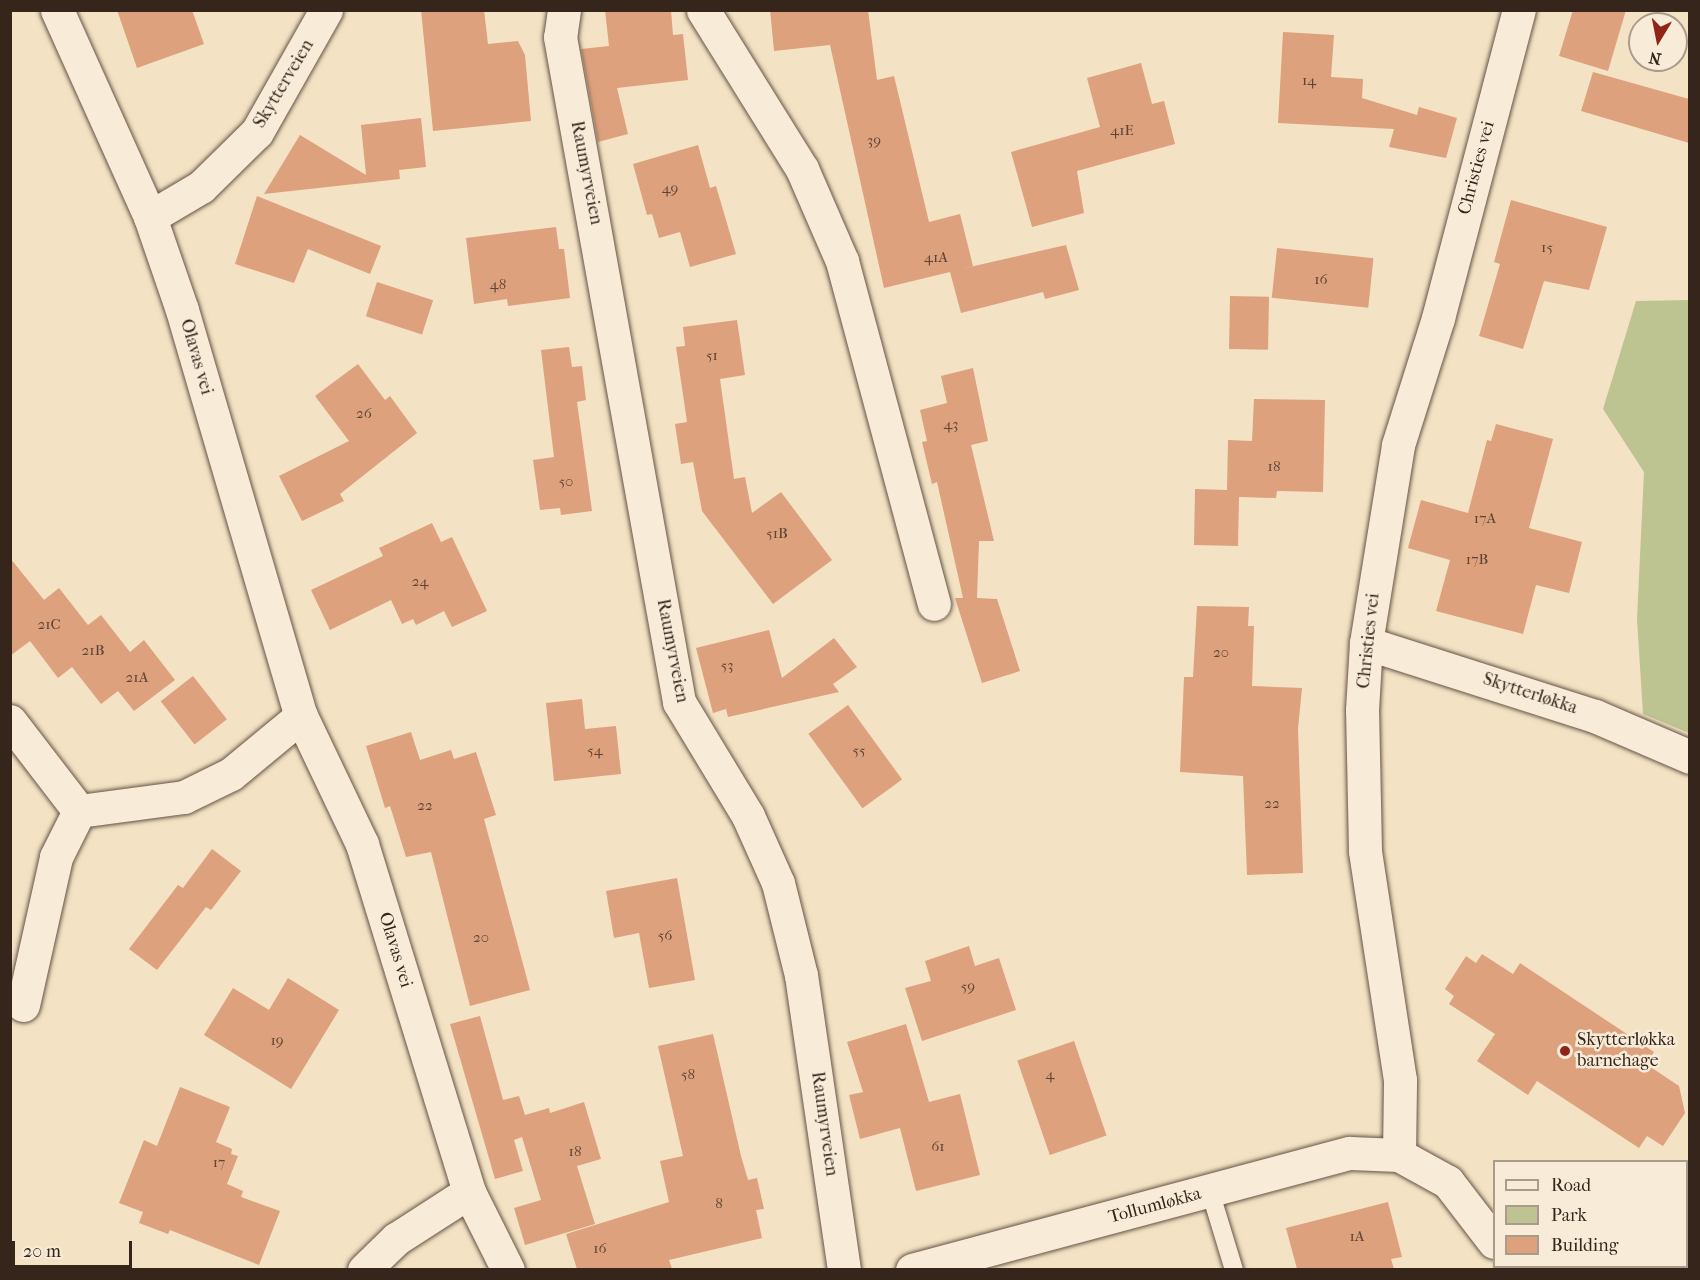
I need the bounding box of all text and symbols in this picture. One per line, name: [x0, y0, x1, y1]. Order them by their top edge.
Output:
north arrow: [1628, 12, 1688, 72]
street label: Skytterveien: [249, 36, 319, 132]
text: N: [1648, 48, 1663, 69]
house number: 14: [1302, 72, 1316, 90]
street label: Raumyrveien: [565, 119, 607, 227]
street label: Christies vei: [1454, 119, 1500, 217]
house number: 41E: [1110, 122, 1134, 140]
house number: 39: [867, 132, 881, 150]
house number: 49: [662, 180, 678, 198]
house number: 15: [1541, 239, 1553, 257]
house number: 41A: [924, 249, 948, 267]
house number: 16: [1314, 271, 1328, 289]
house number: 48: [490, 276, 506, 294]
street label: Olavas vei: [175, 317, 217, 397]
house number: 51: [706, 347, 718, 365]
house number: 26: [356, 405, 372, 423]
house number: 43: [943, 416, 959, 434]
house number: 18: [1268, 458, 1280, 476]
house number: 50: [559, 473, 573, 491]
house number: 17A: [1474, 510, 1496, 528]
house number: 51B: [766, 525, 788, 543]
house number: 17B: [1466, 551, 1488, 569]
house number: 24: [412, 573, 428, 591]
street label: Christies vei: [1353, 592, 1385, 690]
street label: Raumyrveien: [651, 597, 693, 705]
house number: 21C: [37, 616, 61, 634]
house number: 21B: [82, 642, 104, 660]
house number: 20: [1213, 644, 1229, 662]
house number: 53: [721, 657, 733, 675]
house number: 21A: [126, 669, 148, 687]
street label: Skytterløkka: [1480, 669, 1580, 719]
house number: 54: [587, 742, 603, 760]
house number: 55: [853, 742, 865, 760]
house number: 22: [1264, 795, 1280, 813]
house number: 22: [417, 797, 433, 815]
street label: Olavas vei: [373, 910, 417, 990]
house number: 56: [658, 927, 672, 945]
house number: 20: [473, 929, 489, 947]
house number: 59: [961, 978, 975, 996]
place label: Skytterløkka barnehage: [1577, 1030, 1675, 1072]
house number: 19: [270, 1032, 284, 1050]
marker: Skytterløkka barnehage: [1558, 1044, 1572, 1058]
house number: 58: [681, 1066, 695, 1084]
house number: 4: [1046, 1066, 1054, 1084]
street label: Raumyrveien: [806, 1070, 842, 1178]
house number: 61: [931, 1138, 945, 1156]
house number: 18: [569, 1143, 581, 1161]
house number: 17: [213, 1154, 225, 1172]
legend: [1493, 1160, 1688, 1268]
text: Road: [1551, 1175, 1591, 1196]
street label: Tollumløkka: [1106, 1183, 1204, 1229]
house number: 8: [715, 1195, 723, 1213]
text: Park: [1551, 1205, 1587, 1226]
house number: 1A: [1349, 1228, 1365, 1246]
scale bar: [15, 1229, 135, 1267]
text: Building: [1551, 1235, 1618, 1256]
house number: 16: [593, 1240, 607, 1258]
text: 20 m: [23, 1241, 61, 1262]

